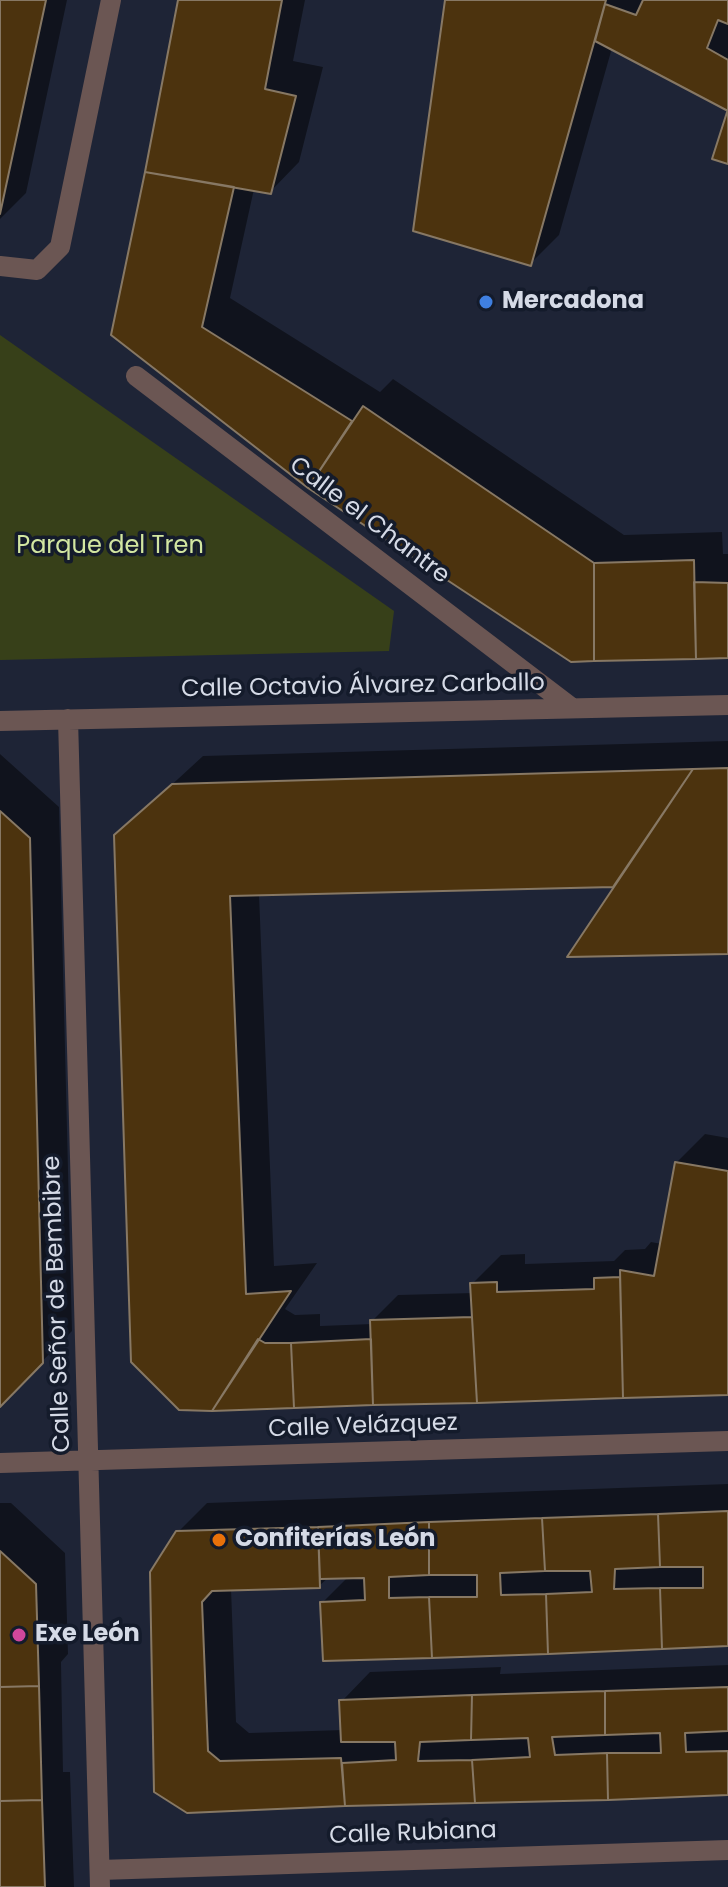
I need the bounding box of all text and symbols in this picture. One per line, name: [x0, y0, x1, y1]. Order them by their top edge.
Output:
place label: Mercadona: [502, 288, 644, 316]
marker: Mercadona: [477, 293, 495, 311]
street label: Calle el Chantre: [283, 451, 455, 591]
park label: Parque del Tren: [16, 533, 204, 561]
street label: Calle Octavio Álvarez Carballo: [181, 669, 545, 705]
street label: Calle Señor de Bembibre: [38, 1155, 78, 1453]
street label: Calle Velázquez: [268, 1409, 458, 1445]
place label: Confiterías León: [235, 1526, 435, 1554]
marker: Confiterías León: [210, 1531, 228, 1549]
place label: Exe León: [35, 1621, 140, 1649]
marker: Exe León: [10, 1626, 28, 1644]
street label: Calle Rubiana: [329, 1817, 497, 1851]

